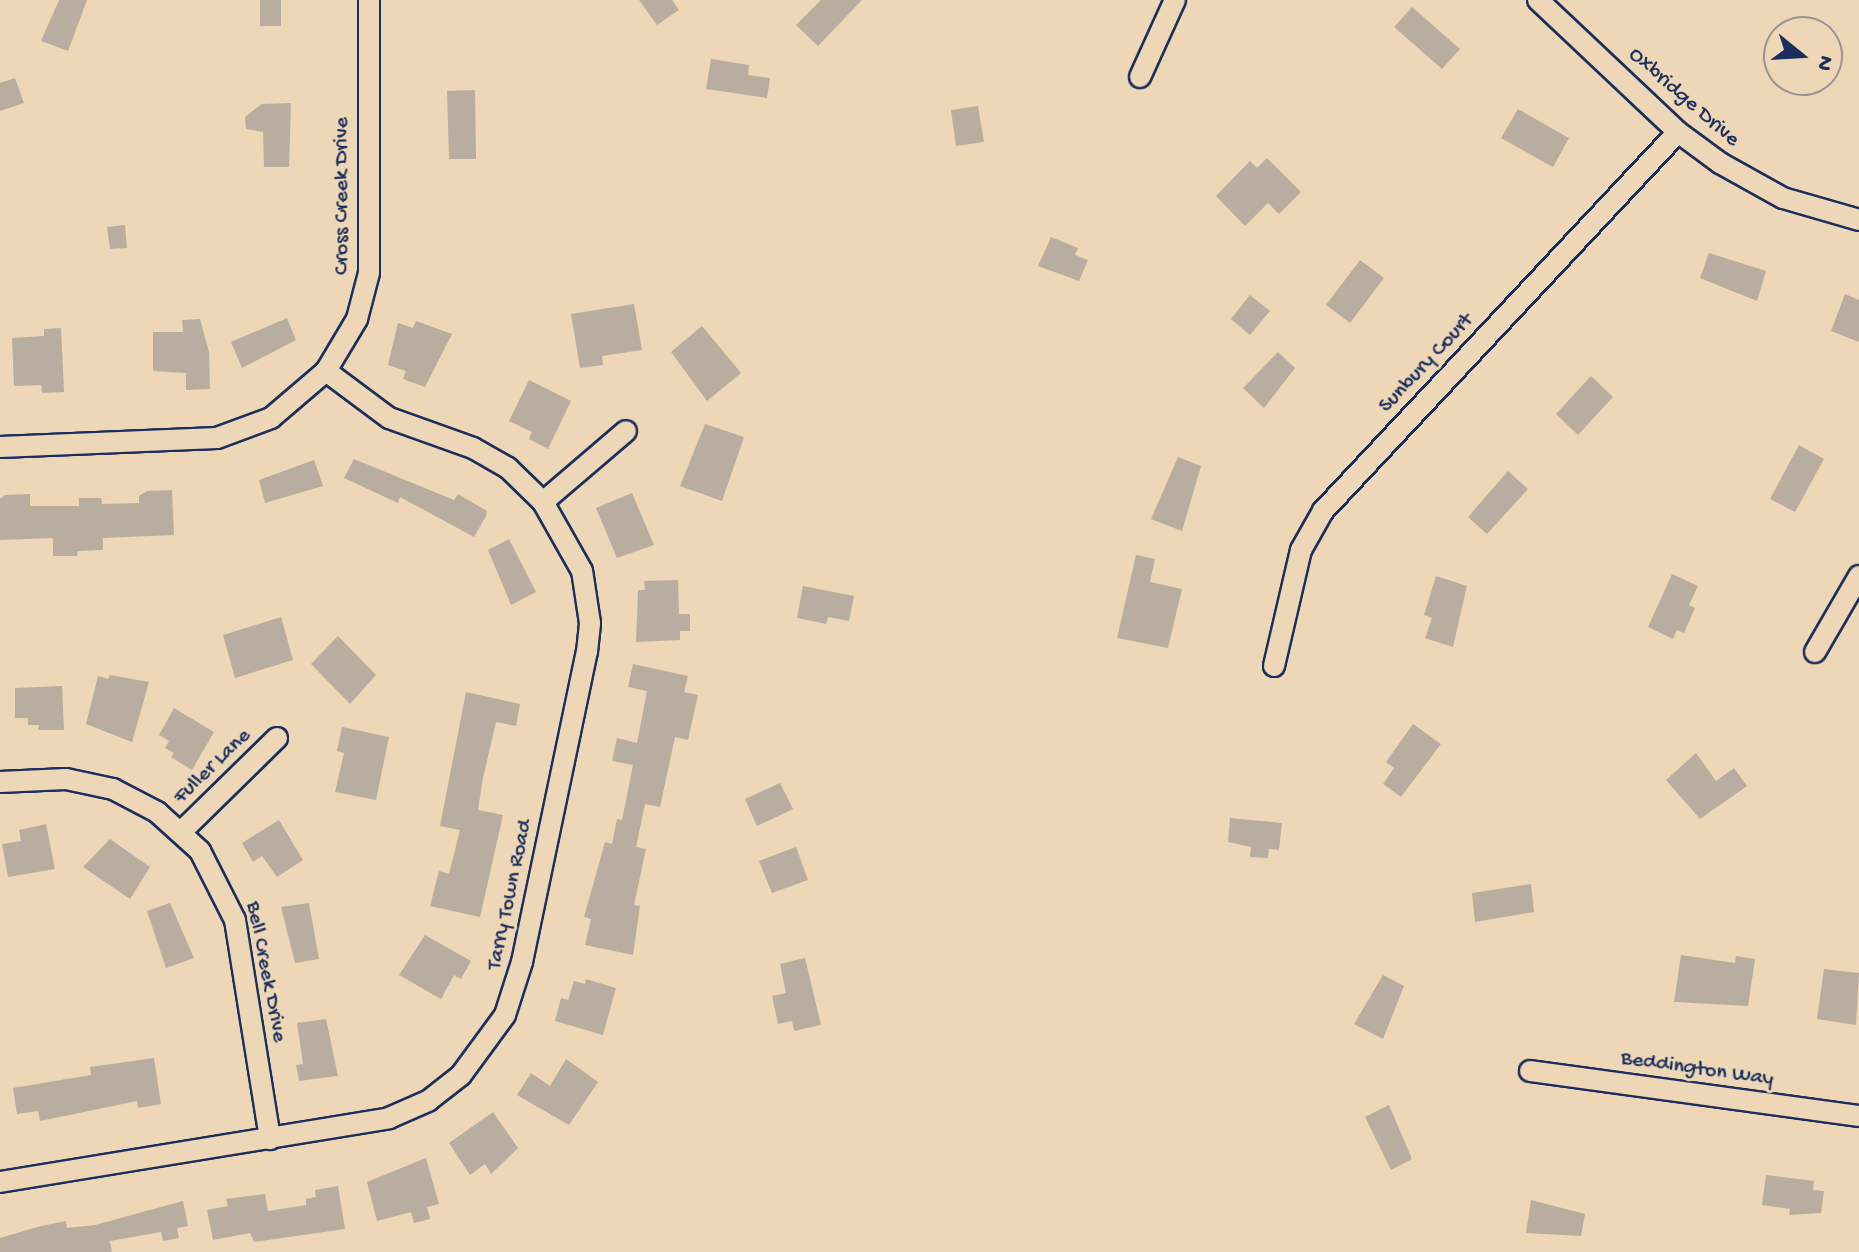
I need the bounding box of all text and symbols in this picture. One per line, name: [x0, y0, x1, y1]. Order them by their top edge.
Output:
north arrow: [1763, 16, 1843, 96]
street label: Oxbridge Drive: [1622, 42, 1744, 154]
text: N: [1809, 52, 1839, 74]
street label: Cross Creek Drive: [330, 117, 356, 275]
street label: Sunbury Court: [1374, 308, 1480, 420]
street label: Fuller Lane: [169, 724, 257, 810]
street label: Tarry Town Road: [482, 817, 540, 973]
street label: Bell Creek Drive: [238, 899, 292, 1045]
street label: Beddington Way: [1619, 1046, 1775, 1094]

